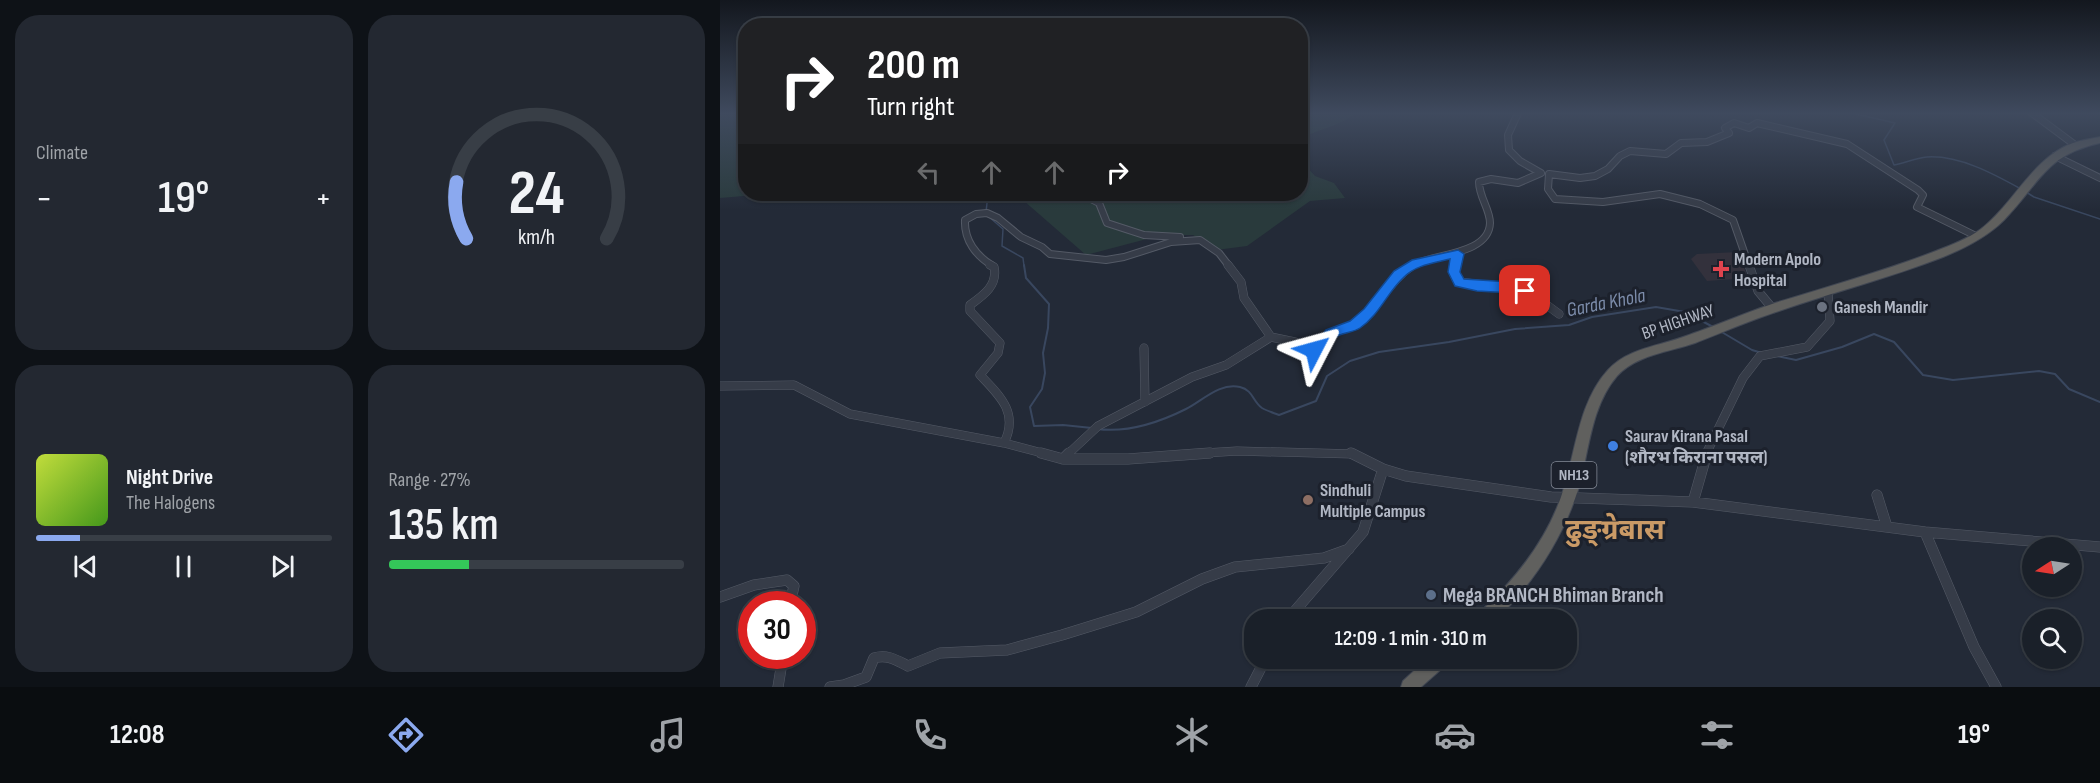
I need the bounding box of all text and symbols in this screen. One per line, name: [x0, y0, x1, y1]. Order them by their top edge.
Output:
text: 200 m: [867, 40, 960, 91]
icon: right: [768, 42, 846, 120]
text: Turn right: [867, 91, 954, 123]
text: Climate: [36, 141, 88, 165]
icon: left: [912, 156, 945, 189]
icon: ahead: [975, 156, 1008, 189]
icon: ahead: [1038, 156, 1071, 189]
icon: right: [1101, 156, 1134, 189]
text: 24: [508, 157, 564, 232]
text: 19°: [158, 171, 209, 226]
text: −: [36, 179, 52, 219]
text: +: [315, 179, 331, 219]
text: km/h: [518, 226, 555, 251]
place label: Modern Apolo Hospital: [1734, 249, 1821, 291]
marker: Modern Apolo Hospital: [1712, 260, 1730, 278]
pin: [1499, 265, 1550, 316]
icon: arrive: [1508, 274, 1541, 307]
water label: Garda Khola: [1565, 284, 1647, 322]
place label: Ganesh Mandir: [1834, 297, 1928, 318]
street label: BP HIGHWAY: [1639, 300, 1717, 344]
marker: Ganesh Mandir: [1815, 300, 1829, 314]
position arrow: [1282, 318, 1346, 382]
place label: Saurav Kirana Pasal (शौरभ किराना पसल): [1625, 426, 1767, 468]
marker: Saurav Kirana Pasal (शौरभ किराना पसल): [1606, 439, 1620, 453]
road number: NH13: [1552, 462, 1596, 488]
text: Night Drive: [126, 464, 213, 491]
text: Range · 27%: [389, 468, 471, 492]
place label: Sindhuli Multiple Campus: [1320, 480, 1425, 522]
text: The Halogens: [126, 491, 215, 515]
marker: Sindhuli Multiple Campus: [1301, 493, 1315, 507]
text: 135 km: [389, 498, 499, 553]
district label: ढुङ्ग्रेबास: [1565, 512, 1666, 547]
north arrow: [2022, 537, 2082, 597]
map controls: [2022, 537, 2082, 669]
icon: previous: [69, 550, 102, 583]
icon: pause: [167, 550, 200, 583]
icon: next: [266, 550, 299, 583]
place label: Mega BRANCH Bhiman Branch: [1443, 583, 1664, 608]
marker: Mega BRANCH Bhiman Branch: [1424, 588, 1438, 602]
speed limit sign: 30: [738, 591, 816, 669]
button: search: [2022, 609, 2082, 669]
text: 12:09 · 1 min · 310 m: [1334, 625, 1487, 652]
icon: directions: [385, 714, 427, 756]
icon: music: [647, 714, 689, 756]
icon: phone: [909, 714, 951, 756]
icon: climate: [1171, 714, 1213, 756]
icon: car: [1434, 714, 1476, 756]
icon: filters: [1696, 714, 1738, 756]
text: 12:08: [110, 719, 164, 751]
text: 19°: [1958, 719, 1990, 751]

